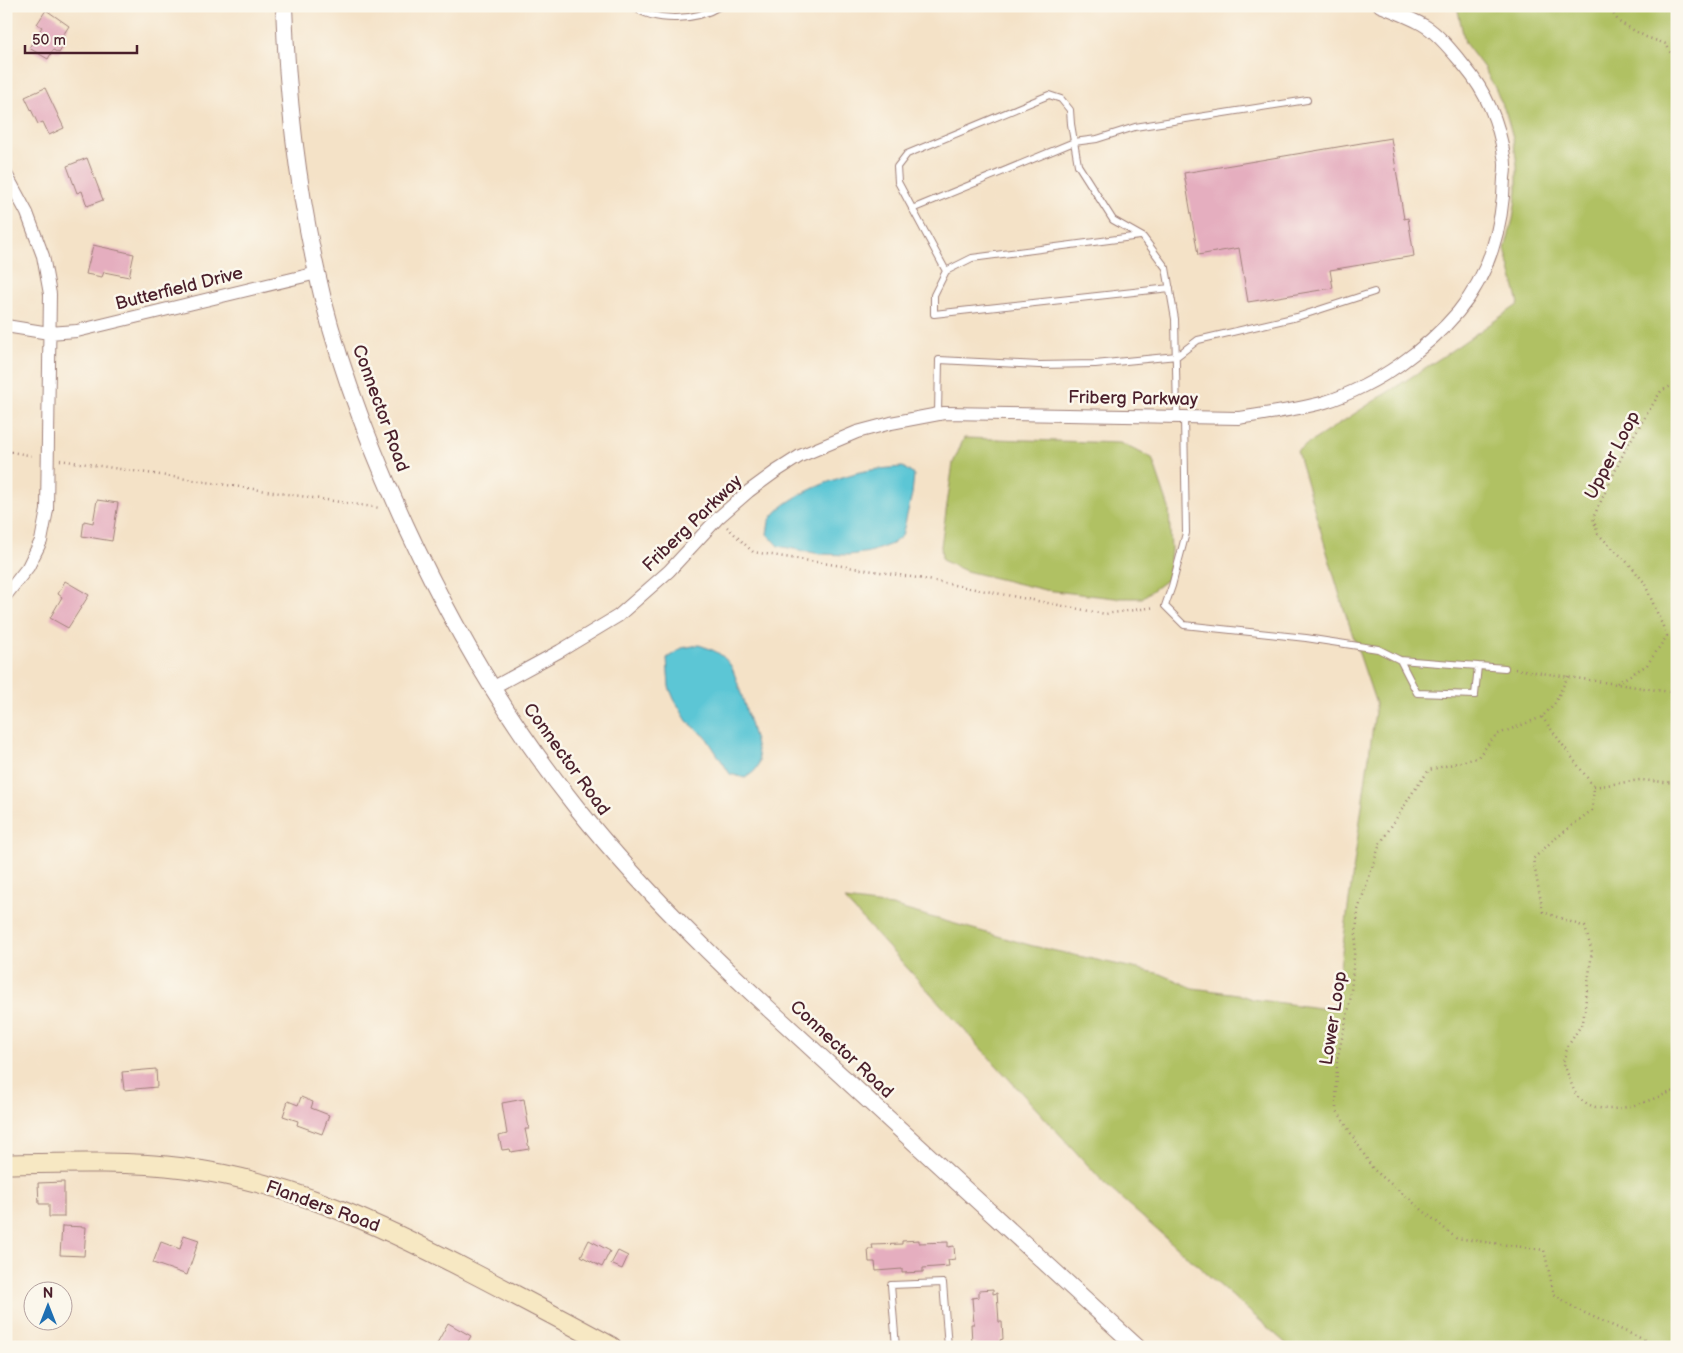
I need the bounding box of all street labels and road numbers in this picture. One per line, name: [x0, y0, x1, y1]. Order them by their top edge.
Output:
street label: Butterfield Drive: [113, 262, 245, 315]
street label: Connector Road: [348, 342, 413, 475]
street label: Friberg Parkway: [1068, 387, 1199, 410]
street label: Upper Loop: [1580, 408, 1644, 503]
street label: Friberg Parkway: [638, 470, 747, 576]
street label: Connector Road: [519, 699, 614, 820]
street label: Lower Loop: [1316, 970, 1351, 1066]
street label: Connector Road: [786, 996, 898, 1103]
street label: Flanders Road: [263, 1176, 383, 1237]

